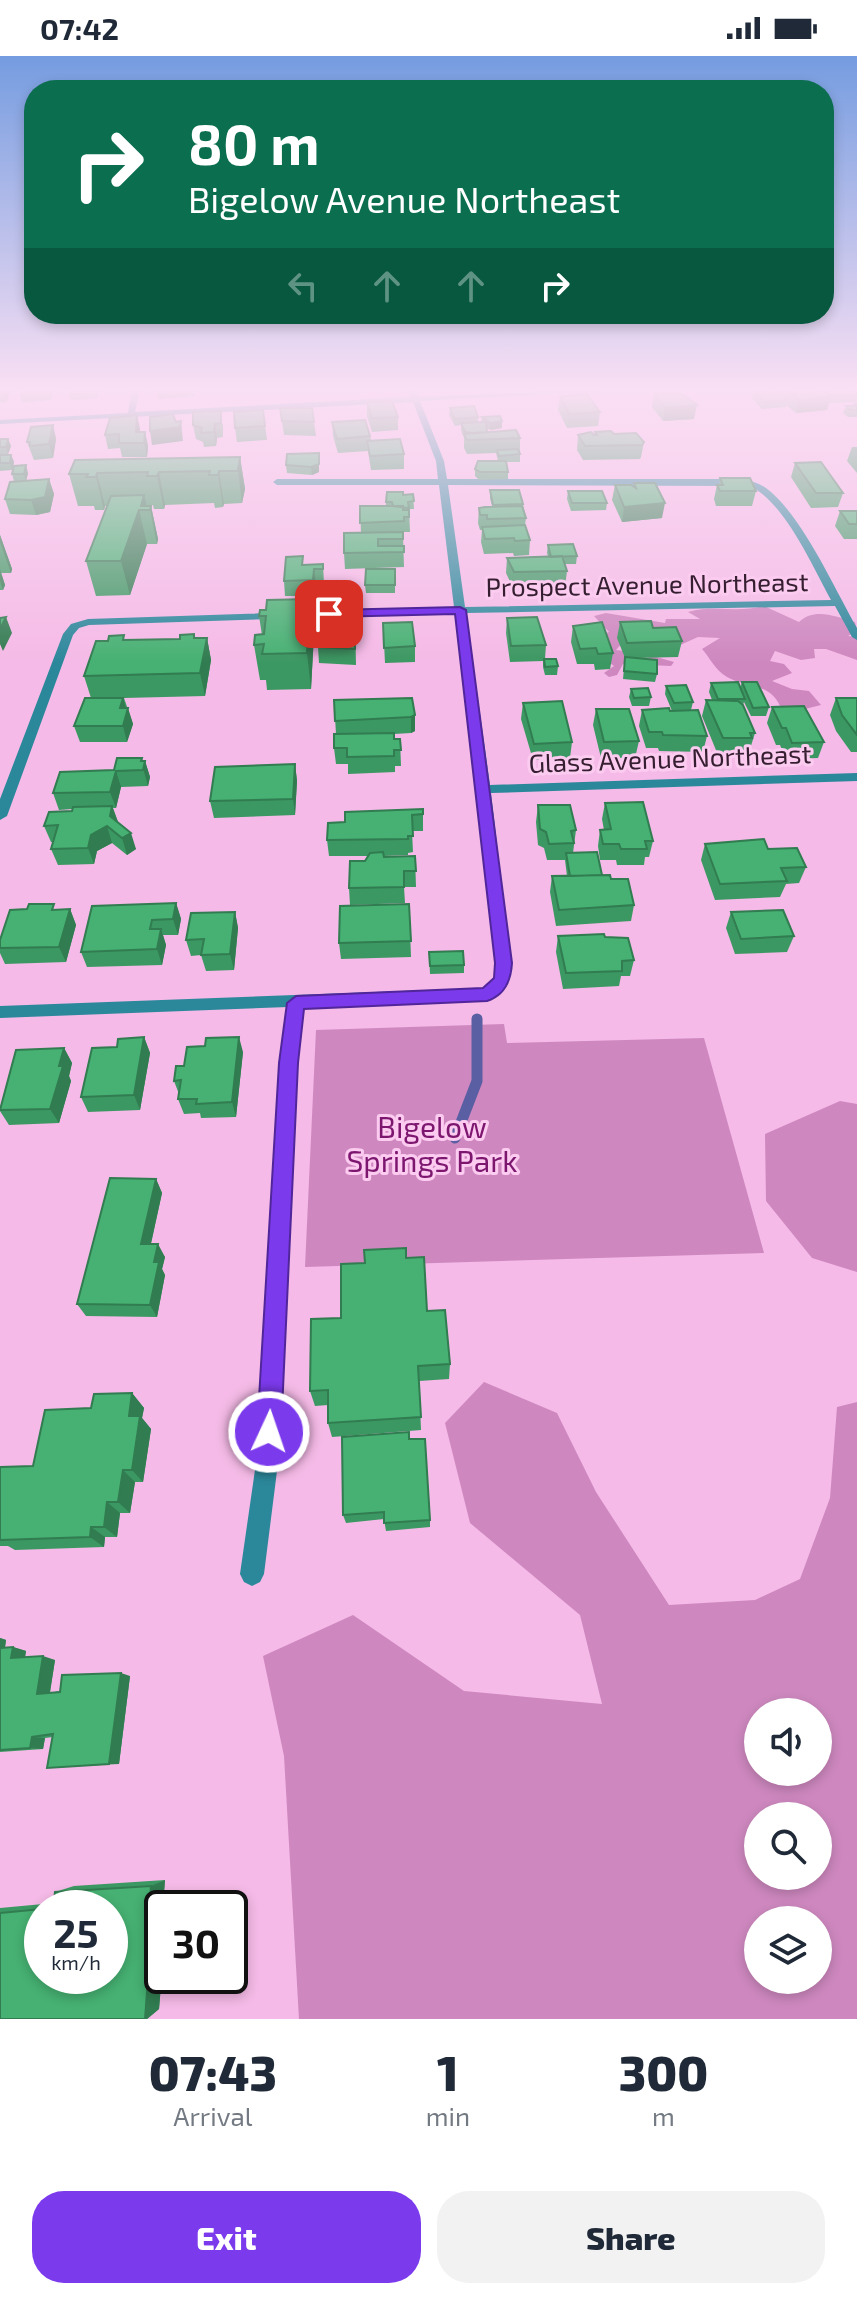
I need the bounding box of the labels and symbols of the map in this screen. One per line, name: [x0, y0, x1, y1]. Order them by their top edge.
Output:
street label: Prospect Avenue Northeast: [485, 565, 809, 602]
pin: [295, 580, 363, 648]
street label: Glass Avenue Northeast: [528, 737, 812, 778]
park label: Bigelow Springs Park: [346, 1108, 518, 1178]
position arrow: [227, 1390, 311, 1474]
speed limit sign: 30: [144, 1890, 248, 1994]

